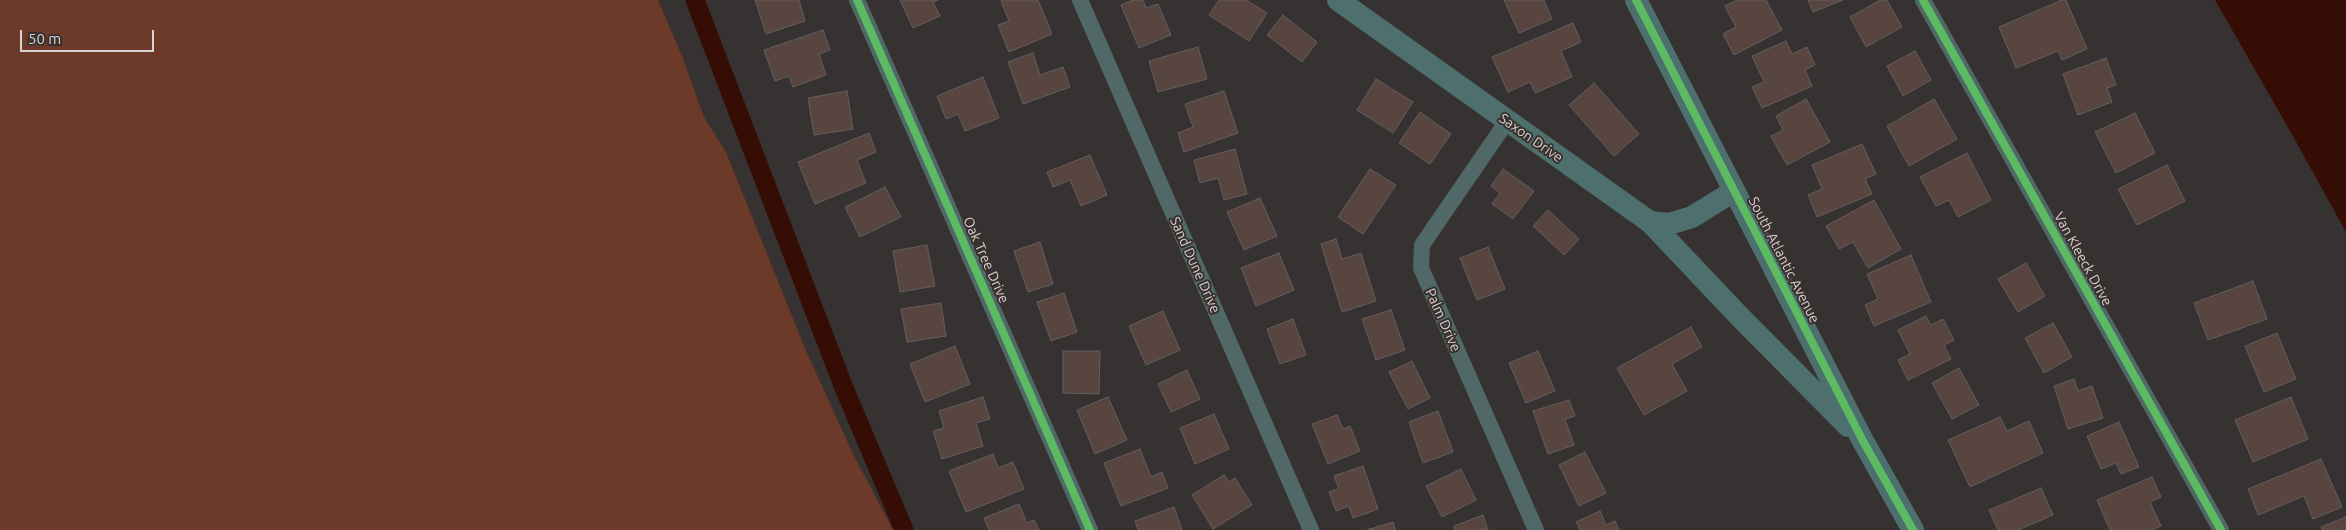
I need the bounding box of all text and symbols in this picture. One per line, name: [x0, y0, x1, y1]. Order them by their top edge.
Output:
scale bar: [22, 20, 156, 52]
text: 50 m: [28, 30, 61, 47]
street label: Saxon Drive: [1496, 110, 1566, 166]
street label: South Atlantic Avenue: [1745, 194, 1823, 326]
street label: Van Kleeck Drive: [2050, 209, 2116, 309]
street label: Oak Tree Drive: [959, 214, 1013, 306]
street label: Sand Dune Drive: [1166, 214, 1224, 316]
street label: Palm Drive: [1422, 286, 1464, 354]

